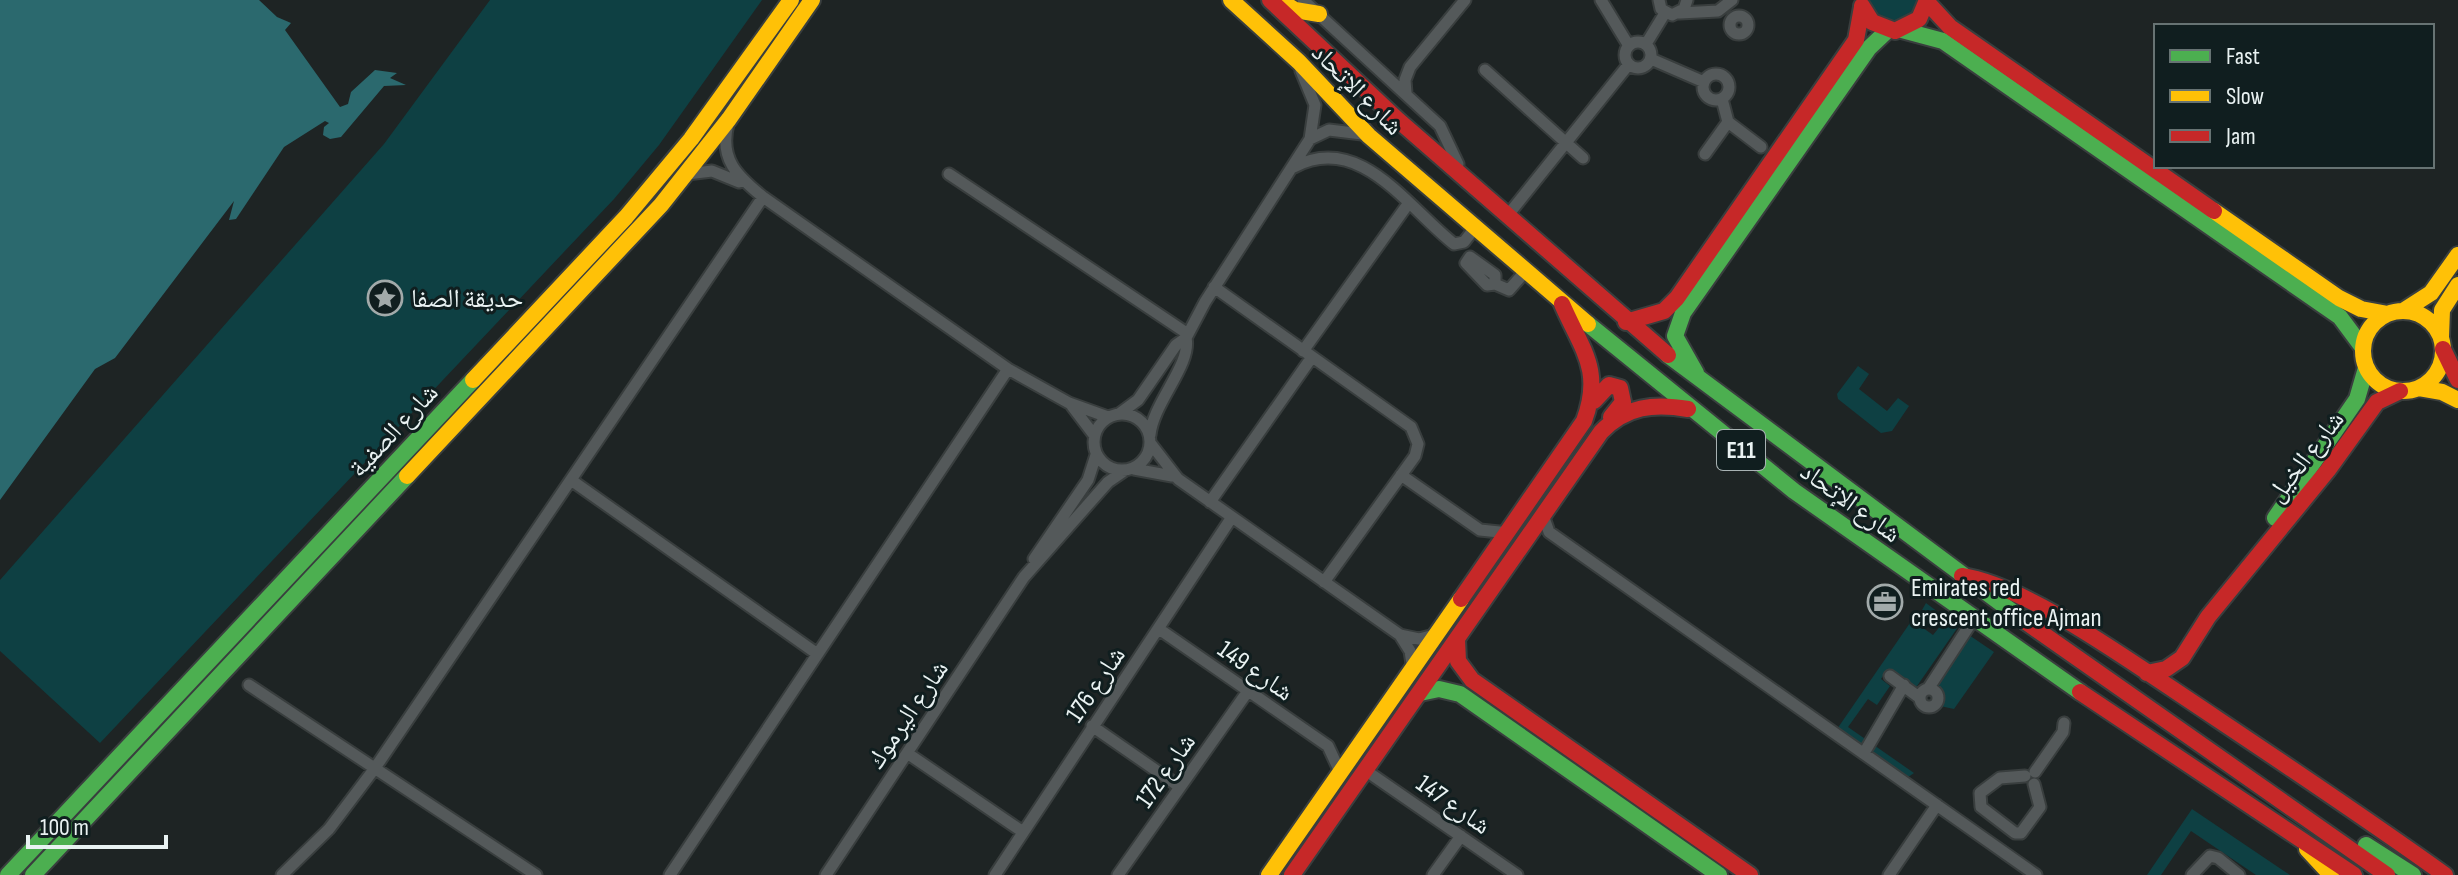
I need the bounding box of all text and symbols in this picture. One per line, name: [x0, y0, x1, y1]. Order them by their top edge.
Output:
legend: [2154, 24, 2434, 168]
street label: شارع الإتحاد: [1305, 38, 1409, 142]
text: Fast: [2226, 42, 2260, 71]
text: Slow: [2226, 82, 2264, 111]
text: Jam: [2225, 122, 2256, 151]
place icon: حديقة الصفا: [366, 279, 404, 317]
place label: حديقة الصفا: [411, 284, 523, 315]
street label: شارع الصفية: [343, 378, 445, 484]
street label: شارع الخيل: [2261, 405, 2351, 509]
road number: E11: [1717, 430, 1765, 470]
street label: شارع الإتحاد: [1794, 456, 1906, 550]
place label: Emirates red crescent office Ajman: [1911, 573, 2102, 634]
office icon: Emirates red crescent office Ajman: [1866, 583, 1904, 621]
street label: شارع 149: [1211, 634, 1299, 708]
street label: شارع 176: [1060, 641, 1133, 728]
street label: شارع اليرموك: [861, 655, 956, 775]
street label: شارع 172: [1130, 728, 1203, 814]
street label: شارع 147: [1410, 769, 1496, 842]
scale bar: [28, 799, 166, 849]
text: 100 m: [40, 813, 89, 842]

